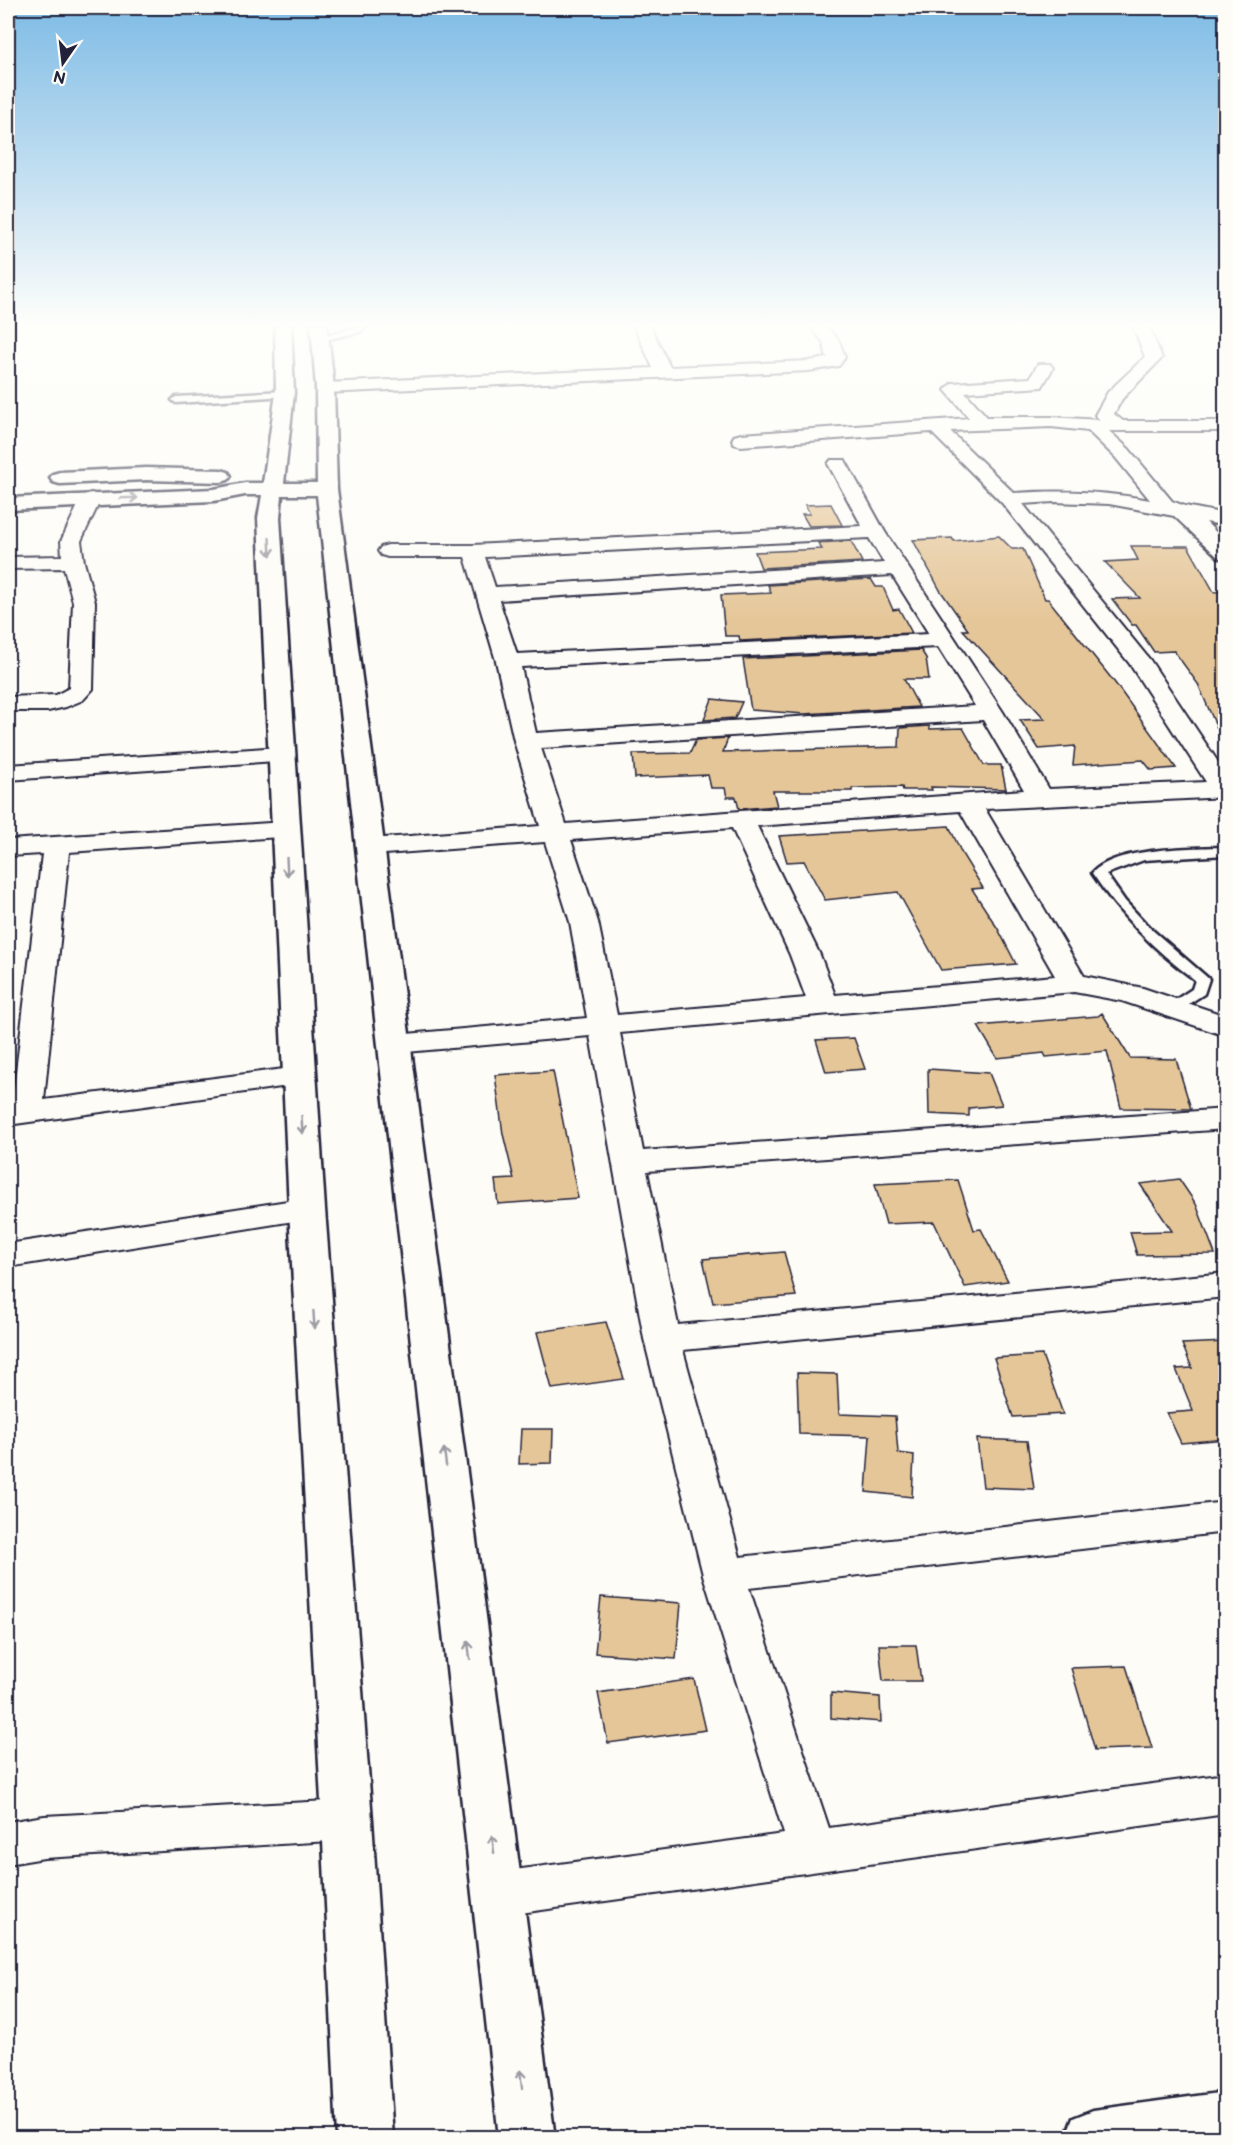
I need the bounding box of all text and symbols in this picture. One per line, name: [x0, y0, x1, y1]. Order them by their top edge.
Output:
north arrow: [33, 33, 93, 93]
text: N: [52, 65, 68, 87]
one-way arrow: [118, 493, 138, 504]
one-way arrow: [265, 536, 276, 556]
one-way arrow: [282, 857, 293, 877]
one-way arrow: [296, 1115, 307, 1135]
one-way arrow: [309, 1309, 320, 1329]
one-way arrow: [440, 1447, 451, 1467]
one-way arrow: [463, 1641, 474, 1661]
one-way arrow: [487, 1835, 498, 1854]
one-way arrow: [515, 2070, 526, 2090]

